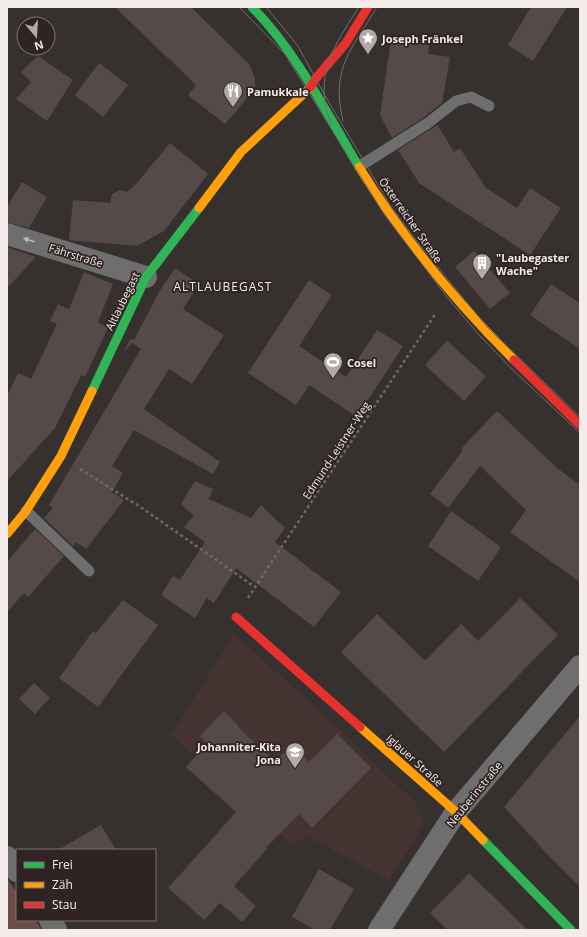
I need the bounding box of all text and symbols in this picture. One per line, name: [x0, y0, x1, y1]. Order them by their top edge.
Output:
north arrow: [16, 16, 56, 56]
place icon: Joseph Fränkel: [357, 27, 379, 55]
place label: Joseph Fränkel: [381, 31, 463, 46]
text: N: [33, 37, 46, 55]
restaurant icon: Pamukkale: [222, 80, 244, 108]
place label: Pamukkale: [247, 84, 309, 99]
street label: Österreicher Straße: [376, 174, 446, 266]
one-way arrow: [22, 237, 34, 243]
street label: Fährstraße: [47, 240, 105, 270]
place label: "Laubegaster Wache": [496, 250, 569, 278]
building icon: "Laubegaster Wache": [471, 252, 493, 280]
street label: Altlaubegast: [101, 269, 143, 333]
district label: ALTLAUBEGAST: [174, 278, 272, 295]
sports icon: Cosel: [322, 351, 344, 379]
place label: Cosel: [347, 355, 376, 370]
street label: Edmund-Leistner-Weg: [299, 398, 373, 502]
street label: Iglauer Straße: [383, 730, 447, 790]
place label: Johanniter-Kita Jona: [196, 739, 281, 767]
school or university icon: Johanniter-Kita Jona: [284, 741, 306, 769]
street label: Neuberinstraße: [443, 758, 505, 830]
legend: [16, 849, 156, 921]
text: Frei: [52, 856, 73, 873]
text: Zäh: [52, 876, 73, 893]
text: Stau: [52, 896, 77, 913]

